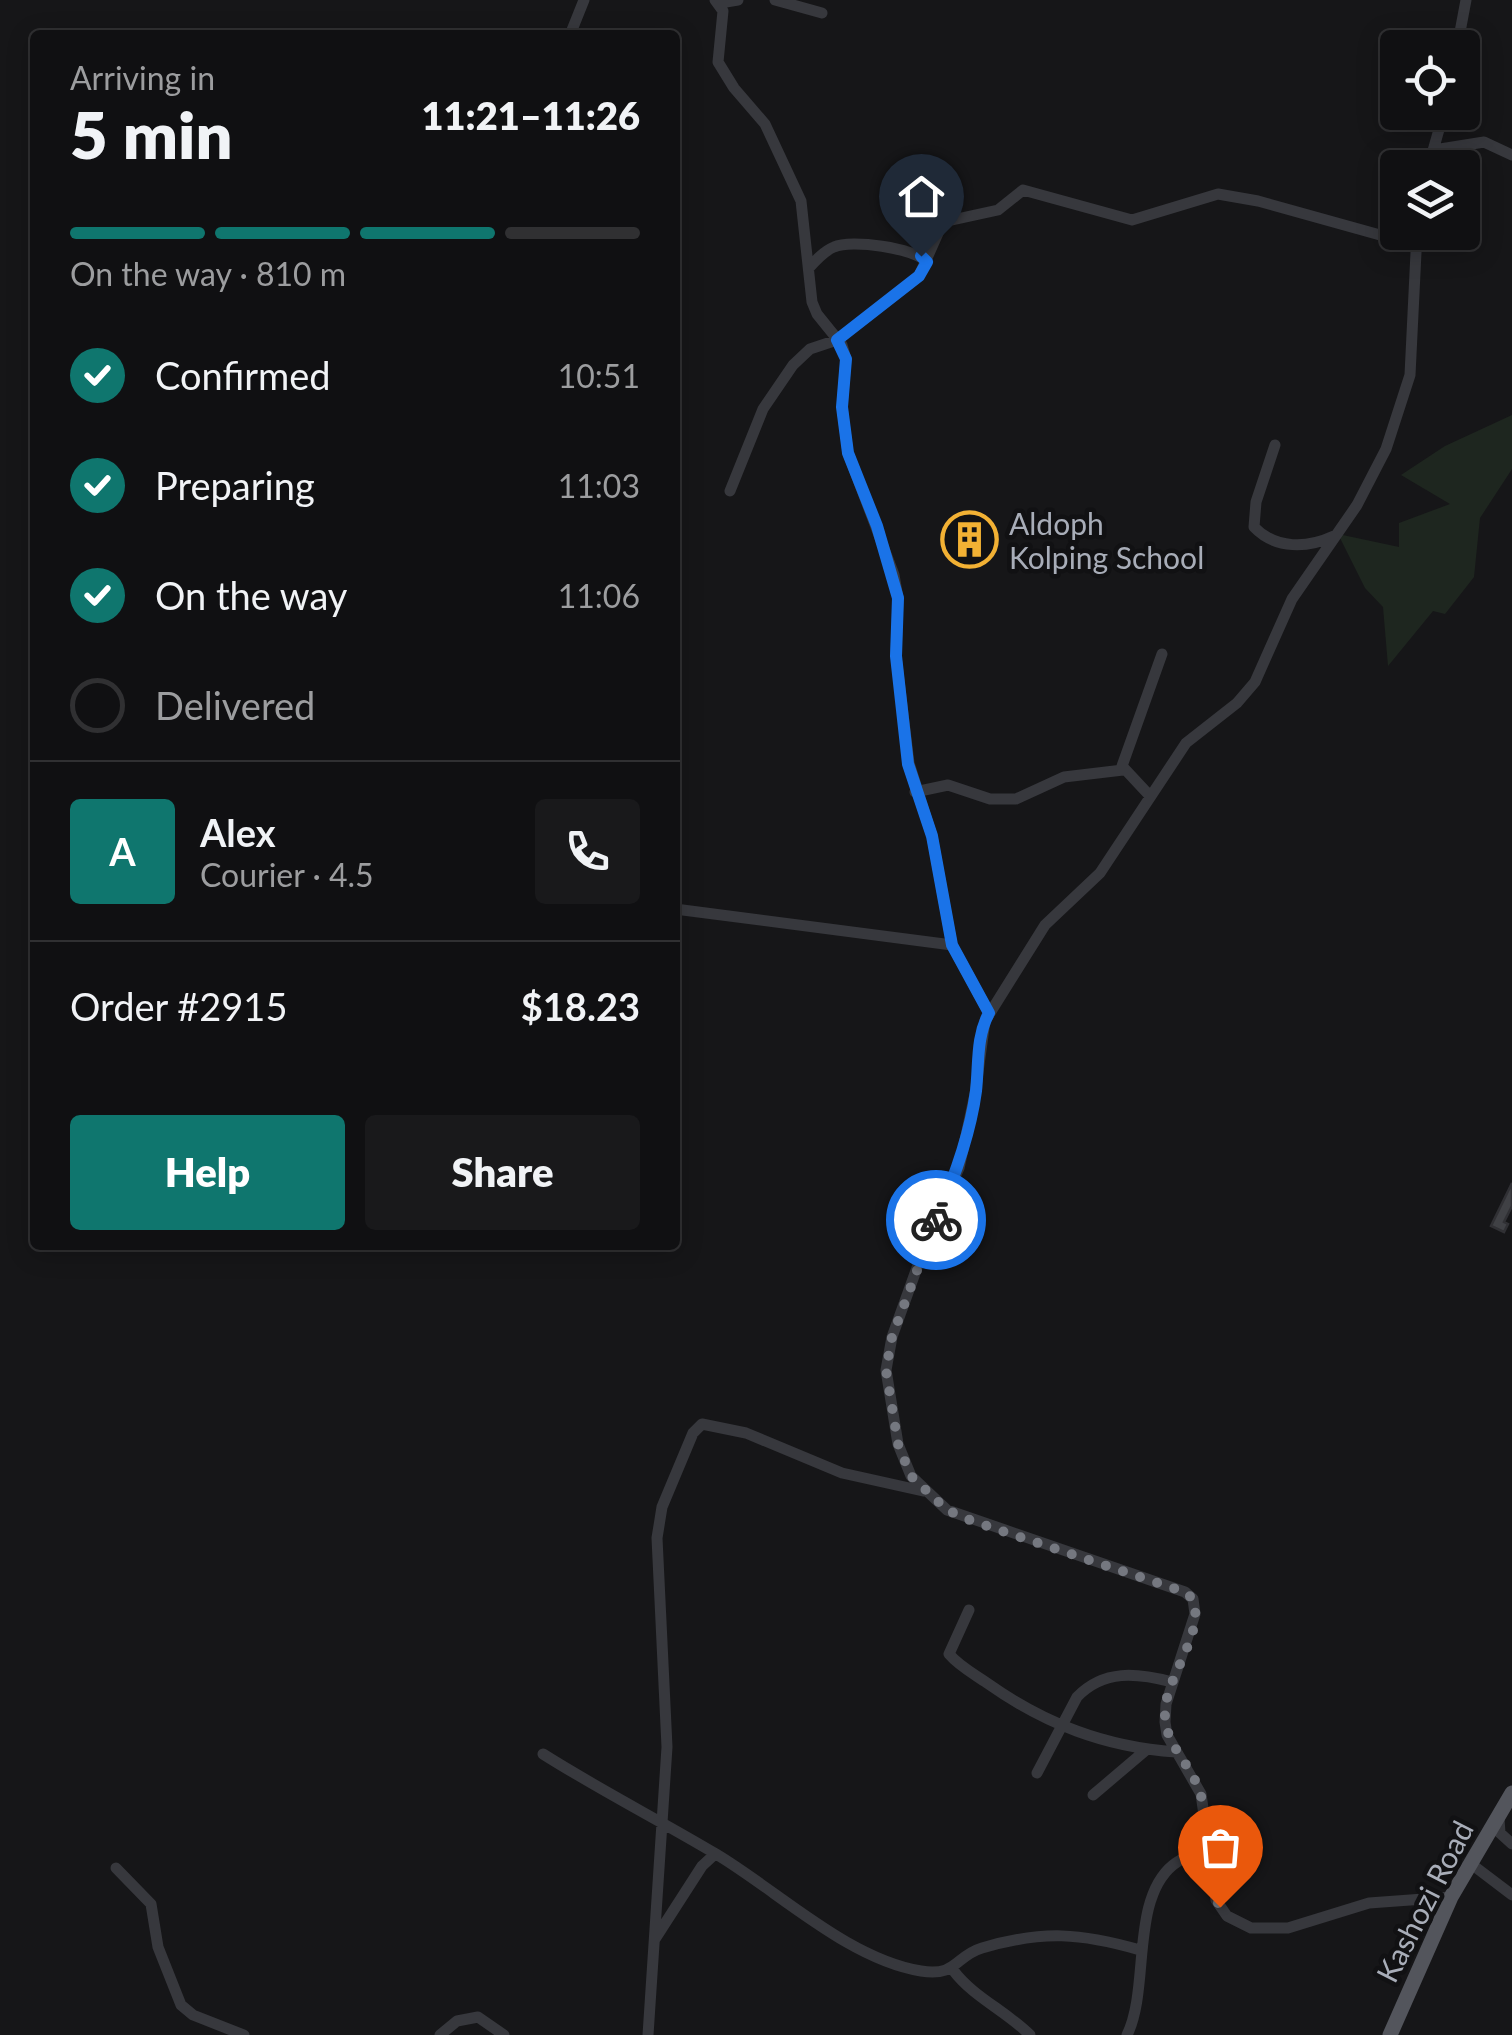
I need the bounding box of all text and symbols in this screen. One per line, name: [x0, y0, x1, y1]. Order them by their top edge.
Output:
map controls: [1380, 30, 1480, 250]
button: locate: [1380, 30, 1480, 130]
text: Arriving in: [70, 58, 215, 97]
text: 11:21–11:26: [421, 92, 640, 138]
text: 5 min: [70, 95, 232, 173]
button: layers: [1380, 150, 1480, 250]
pin: [879, 154, 964, 257]
icon: home: [894, 169, 949, 224]
text: On the way · 810 m: [70, 254, 346, 293]
icon: check: [70, 348, 125, 403]
text: Confirmed: [155, 352, 331, 398]
text: 10:51: [558, 356, 640, 395]
icon: check: [70, 458, 125, 513]
text: Preparing: [155, 462, 315, 508]
text: 11:03: [558, 466, 640, 505]
place label: Aldoph Kolping School: [1009, 505, 1204, 575]
building icon: Aldoph Kolping School: [940, 510, 1000, 570]
icon: check: [70, 568, 125, 623]
text: On the way: [155, 572, 347, 618]
text: 11:06: [558, 576, 640, 615]
text: Delivered: [155, 682, 315, 728]
button: phone: [535, 799, 640, 904]
text: Alex: [200, 809, 276, 855]
text: A: [109, 828, 136, 874]
text: Courier · 4.5: [200, 855, 374, 894]
text: Order #2915: [70, 983, 287, 1029]
text: $18.23: [521, 983, 640, 1029]
button: Help: [70, 1115, 345, 1230]
button: Share: [365, 1115, 640, 1230]
courier: [886, 1170, 986, 1270]
icon: bike: [909, 1193, 964, 1248]
pin: [1178, 1805, 1263, 1908]
street label: Kashozi Road: [1368, 1814, 1480, 1988]
icon: bag: [1193, 1820, 1248, 1875]

